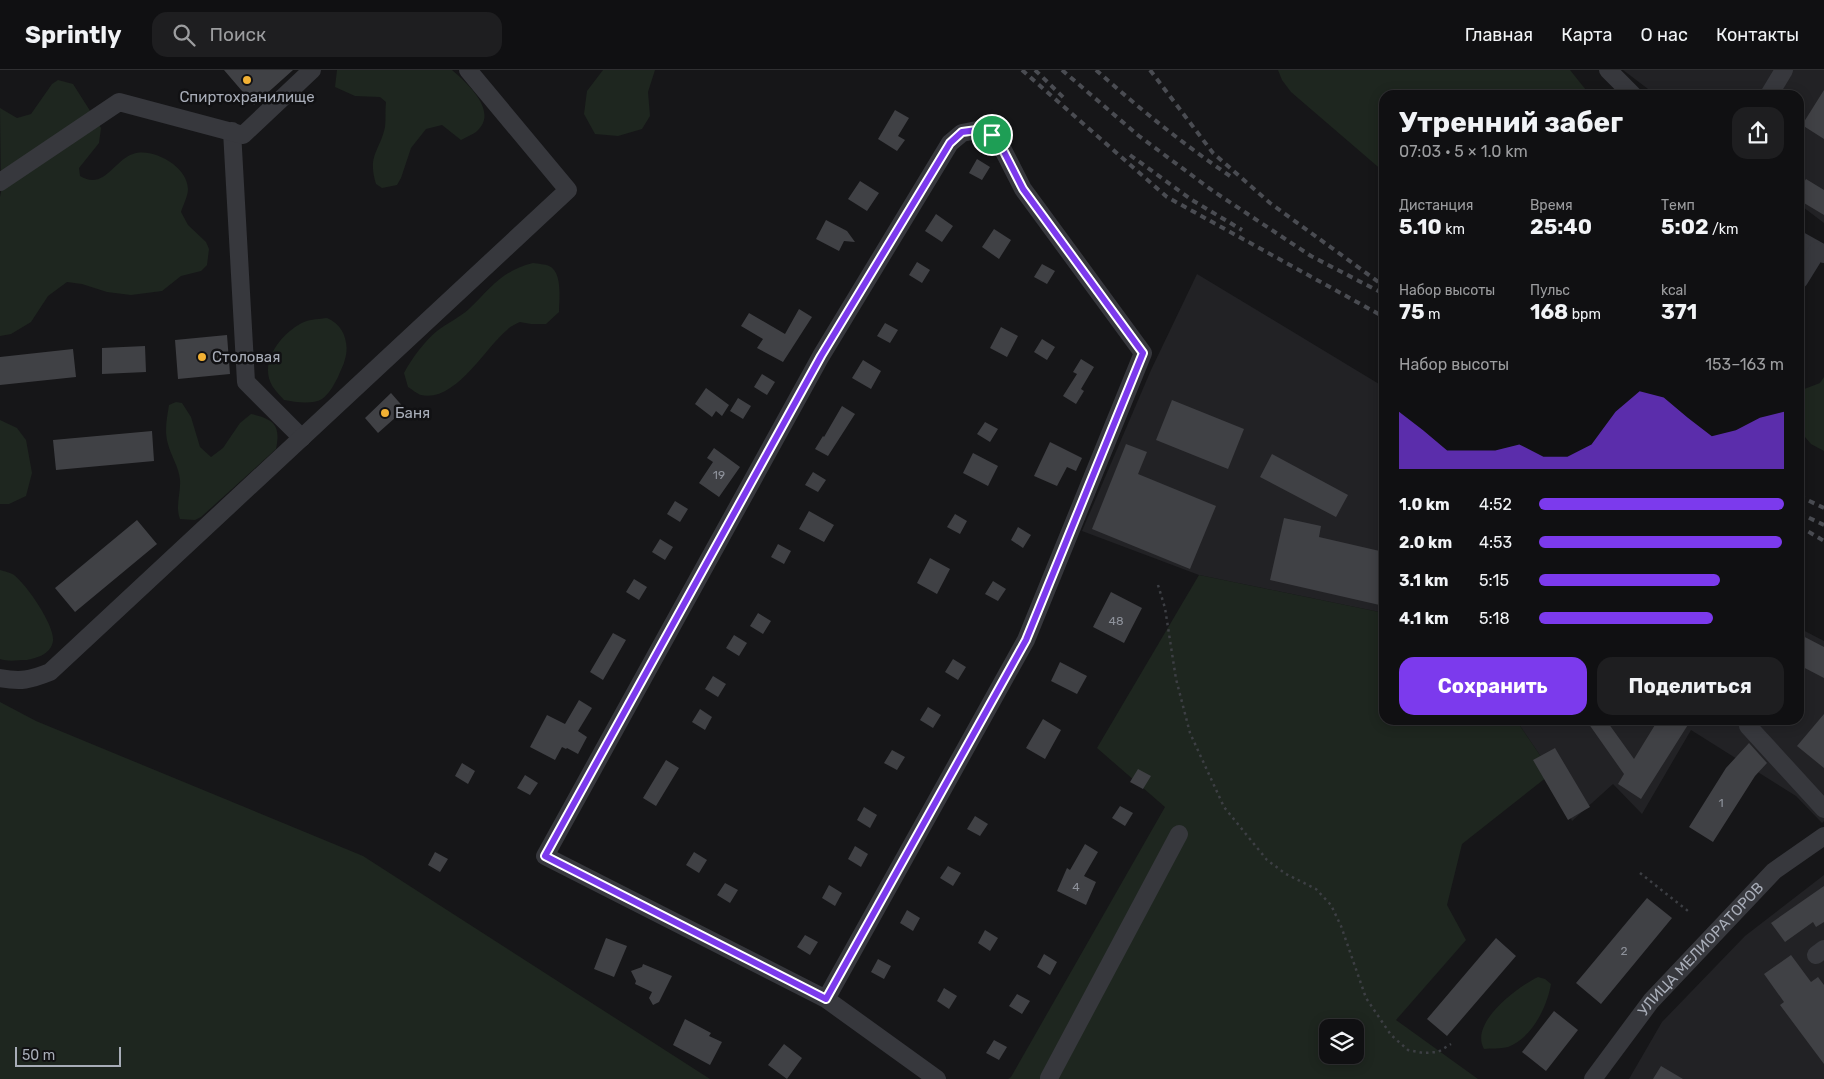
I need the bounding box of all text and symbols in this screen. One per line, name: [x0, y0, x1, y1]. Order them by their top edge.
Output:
search box: [152, 12, 502, 57]
text: Sprintly: [25, 21, 122, 49]
icon: search: [170, 21, 198, 49]
text: Поиск: [210, 23, 266, 46]
text: Главная: [1465, 24, 1533, 46]
text: Карта: [1561, 24, 1613, 46]
text: О нас: [1641, 24, 1688, 46]
text: Контакты: [1716, 24, 1799, 46]
marker: Спиртохранилище: [241, 74, 253, 86]
place label: Спиртохранилище: [179, 88, 315, 106]
text: Утренний забег: [1399, 106, 1623, 139]
button: share: [1732, 107, 1784, 159]
pin: [971, 114, 1013, 156]
icon: arrive: [978, 121, 1006, 149]
text: 07:03 · 5 × 1.0 km: [1399, 142, 1528, 161]
text: Дистанция: [1399, 197, 1473, 214]
text: Время: [1530, 197, 1573, 214]
text: Темп: [1661, 197, 1695, 214]
text: 5.10: [1399, 214, 1442, 239]
text: 25:40: [1530, 214, 1592, 239]
text: 5:02: [1661, 214, 1709, 239]
text: km: [1442, 221, 1465, 238]
text: /km: [1709, 221, 1739, 238]
text: Набор высоты: [1399, 282, 1495, 299]
text: Пульс: [1530, 282, 1570, 299]
text: kcal: [1661, 282, 1687, 299]
text: 75: [1399, 299, 1425, 324]
text: 168: [1530, 299, 1568, 324]
text: 371: [1661, 299, 1697, 324]
text: m: [1425, 306, 1441, 323]
text: bpm: [1568, 306, 1601, 323]
place label: Столовая: [212, 348, 280, 366]
marker: Столовая: [196, 351, 208, 363]
text: Набор высоты: [1399, 355, 1509, 374]
text: 153–163 m: [1705, 355, 1784, 374]
place label: Баня: [395, 404, 430, 422]
marker: Баня: [379, 407, 391, 419]
house number: 19: [713, 468, 725, 482]
text: 1.0 km: [1399, 495, 1450, 514]
text: 4:52: [1479, 495, 1512, 514]
text: 2.0 km: [1399, 533, 1452, 552]
text: 4:53: [1479, 533, 1512, 552]
text: 3.1 km: [1399, 571, 1448, 590]
text: 5:15: [1479, 571, 1509, 590]
text: 4.1 km: [1399, 609, 1449, 628]
text: 5:18: [1479, 609, 1510, 628]
house number: 48: [1108, 614, 1124, 628]
button: Сохранить: [1399, 657, 1587, 715]
button: Поделиться: [1597, 657, 1784, 715]
house number: 1: [1718, 796, 1724, 810]
street label: УЛИЦА МЕЛИОРАТОРОВ: [1634, 879, 1767, 1019]
house number: 4: [1072, 880, 1080, 894]
house number: 2: [1620, 944, 1628, 958]
map controls: [1319, 1019, 1364, 1064]
button: layers: [1319, 1019, 1364, 1064]
scale bar: [15, 1044, 121, 1067]
text: 50 m: [22, 1047, 55, 1064]

